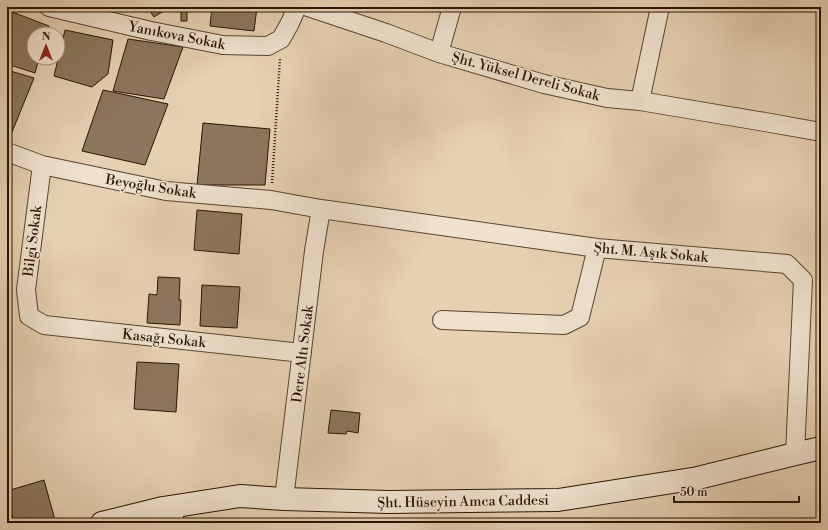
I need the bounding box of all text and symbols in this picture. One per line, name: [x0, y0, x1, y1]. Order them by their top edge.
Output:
street label: Yanıkova Sokak: [126, 18, 227, 54]
north arrow: [26, 26, 66, 66]
text: N: [42, 30, 51, 44]
street label: Şht. Yüksel Dereli Sokak: [450, 49, 602, 106]
street label: Beyoğlu Sokak: [103, 171, 198, 203]
street label: Bilgi Sokak: [20, 204, 46, 279]
street label: Şht. M. Aşık Sokak: [593, 239, 709, 267]
street label: Dere Altı Sokak: [288, 304, 318, 404]
street label: Kasağı Sokak: [121, 326, 207, 352]
scale bar: [674, 478, 799, 504]
text: 50 m: [680, 485, 708, 500]
street label: Şht. Hüseyin Amca Caddesi: [377, 491, 549, 512]

